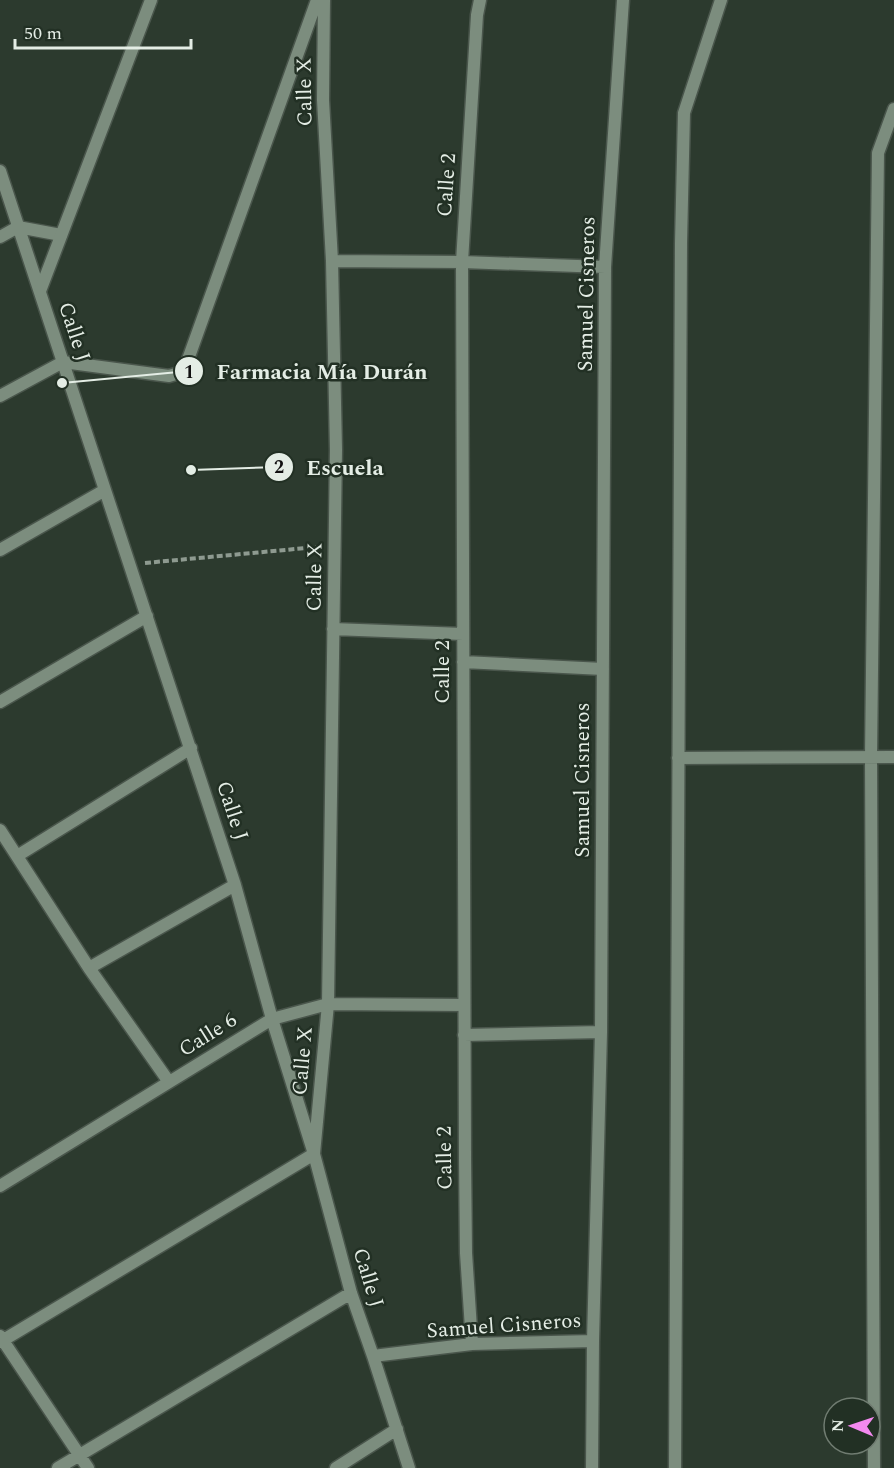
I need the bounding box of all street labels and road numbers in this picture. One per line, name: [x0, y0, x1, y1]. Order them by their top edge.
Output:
street label: Calle X: [288, 57, 322, 127]
street label: Calle 2: [429, 152, 465, 218]
street label: Samuel Cisneros: [570, 216, 604, 372]
street label: Calle J: [49, 298, 99, 366]
street label: Calle X: [298, 542, 332, 612]
street label: Calle 2: [427, 640, 459, 704]
street label: Samuel Cisneros: [567, 702, 599, 858]
street label: Calle J: [207, 777, 257, 845]
street label: Calle 6: [173, 1005, 243, 1065]
street label: Calle X: [284, 1025, 322, 1097]
street label: Calle 2: [428, 1126, 462, 1190]
street label: Calle J: [344, 1244, 392, 1312]
street label: Samuel Cisneros: [425, 1305, 583, 1347]

